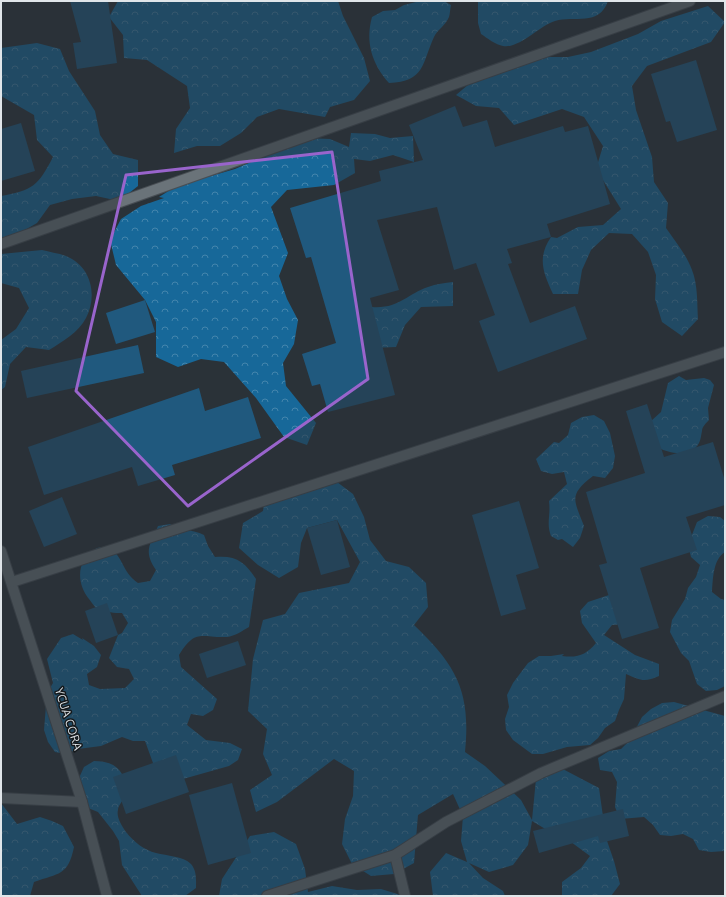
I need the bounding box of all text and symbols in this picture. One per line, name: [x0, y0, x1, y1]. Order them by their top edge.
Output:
street label: YCUA CORA: [53, 686, 85, 752]

